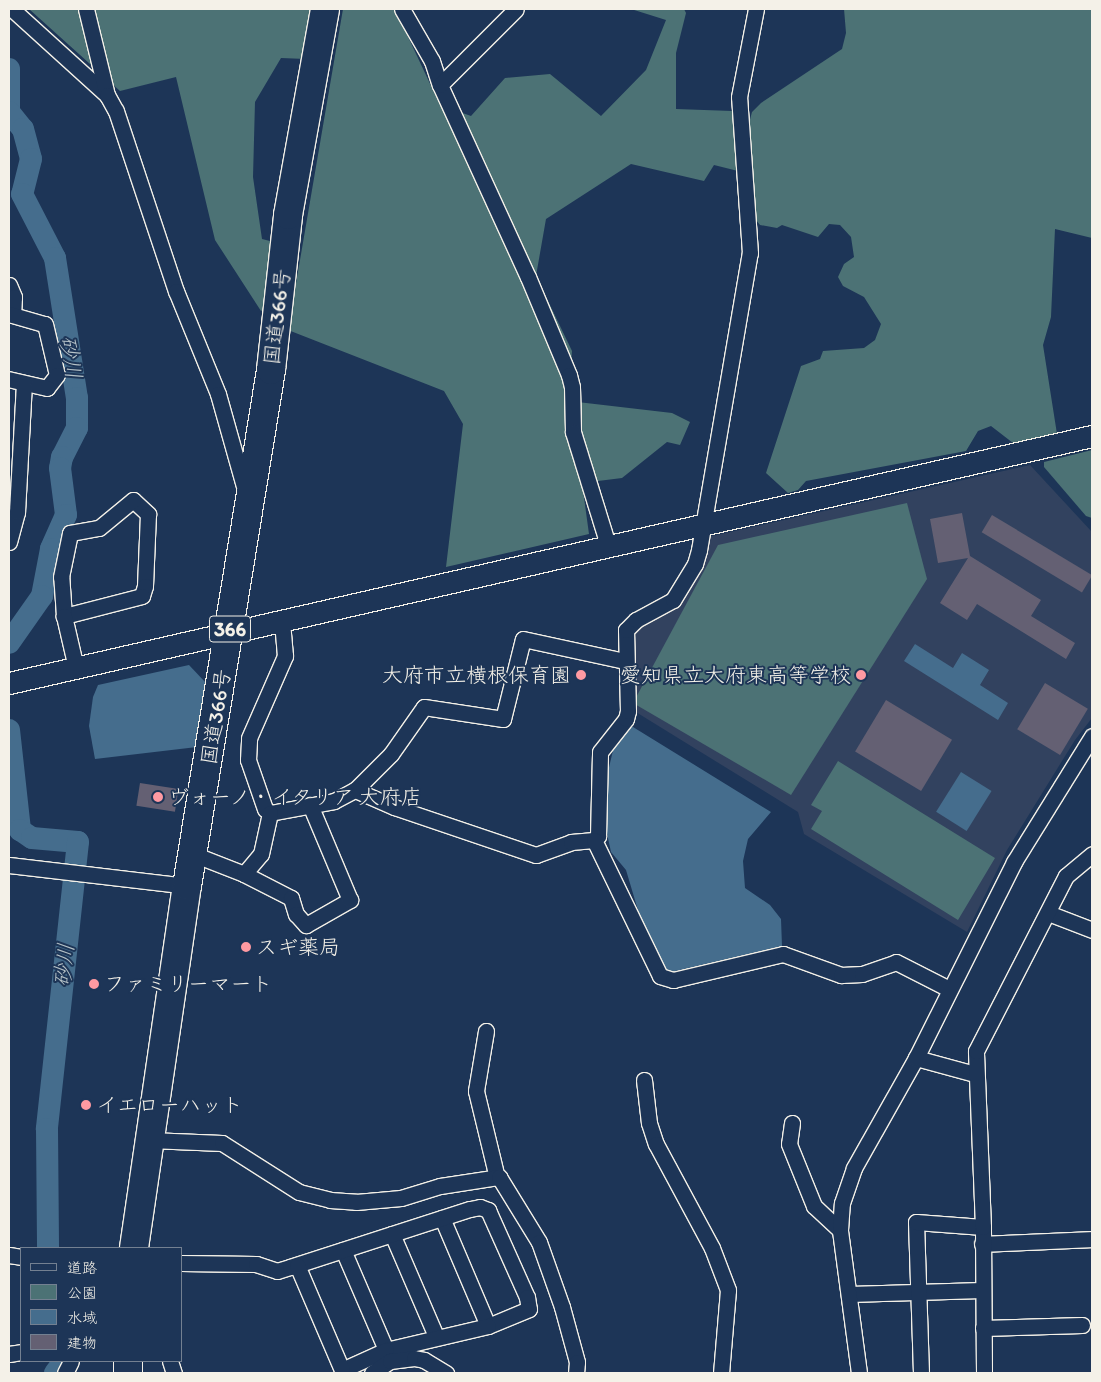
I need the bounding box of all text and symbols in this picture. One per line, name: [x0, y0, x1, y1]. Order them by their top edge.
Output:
street label: 国道366号: [259, 267, 295, 367]
water label: 砂川: [55, 333, 87, 381]
road number: 366: [209, 612, 251, 646]
place label: 大府市立横根保育園: [382, 662, 571, 688]
place label: 愛知県立大府東高等学校: [620, 662, 851, 688]
street label: 国道366号: [196, 667, 236, 767]
marker: 大府市立横根保育園: [575, 669, 587, 681]
marker: 愛知県立大府東高等学校: [855, 669, 867, 681]
place label: ヴォーノ・イタリア 大府店: [168, 784, 425, 810]
marker: ヴォーノ・イタリア 大府店: [152, 791, 164, 803]
place label: スギ薬局: [256, 934, 340, 960]
marker: スギ薬局: [240, 941, 252, 953]
water label: 砂川: [49, 942, 79, 988]
place label: ファミリーマート: [104, 971, 272, 997]
marker: ファミリーマート: [88, 978, 100, 990]
place label: イエローハット: [96, 1092, 243, 1118]
marker: イエローハット: [80, 1099, 92, 1111]
legend: [20, 1247, 182, 1362]
text: 道路: [67, 1259, 97, 1277]
text: 公園: [67, 1284, 97, 1302]
text: 水域: [67, 1309, 97, 1327]
text: 建物: [67, 1334, 97, 1352]

